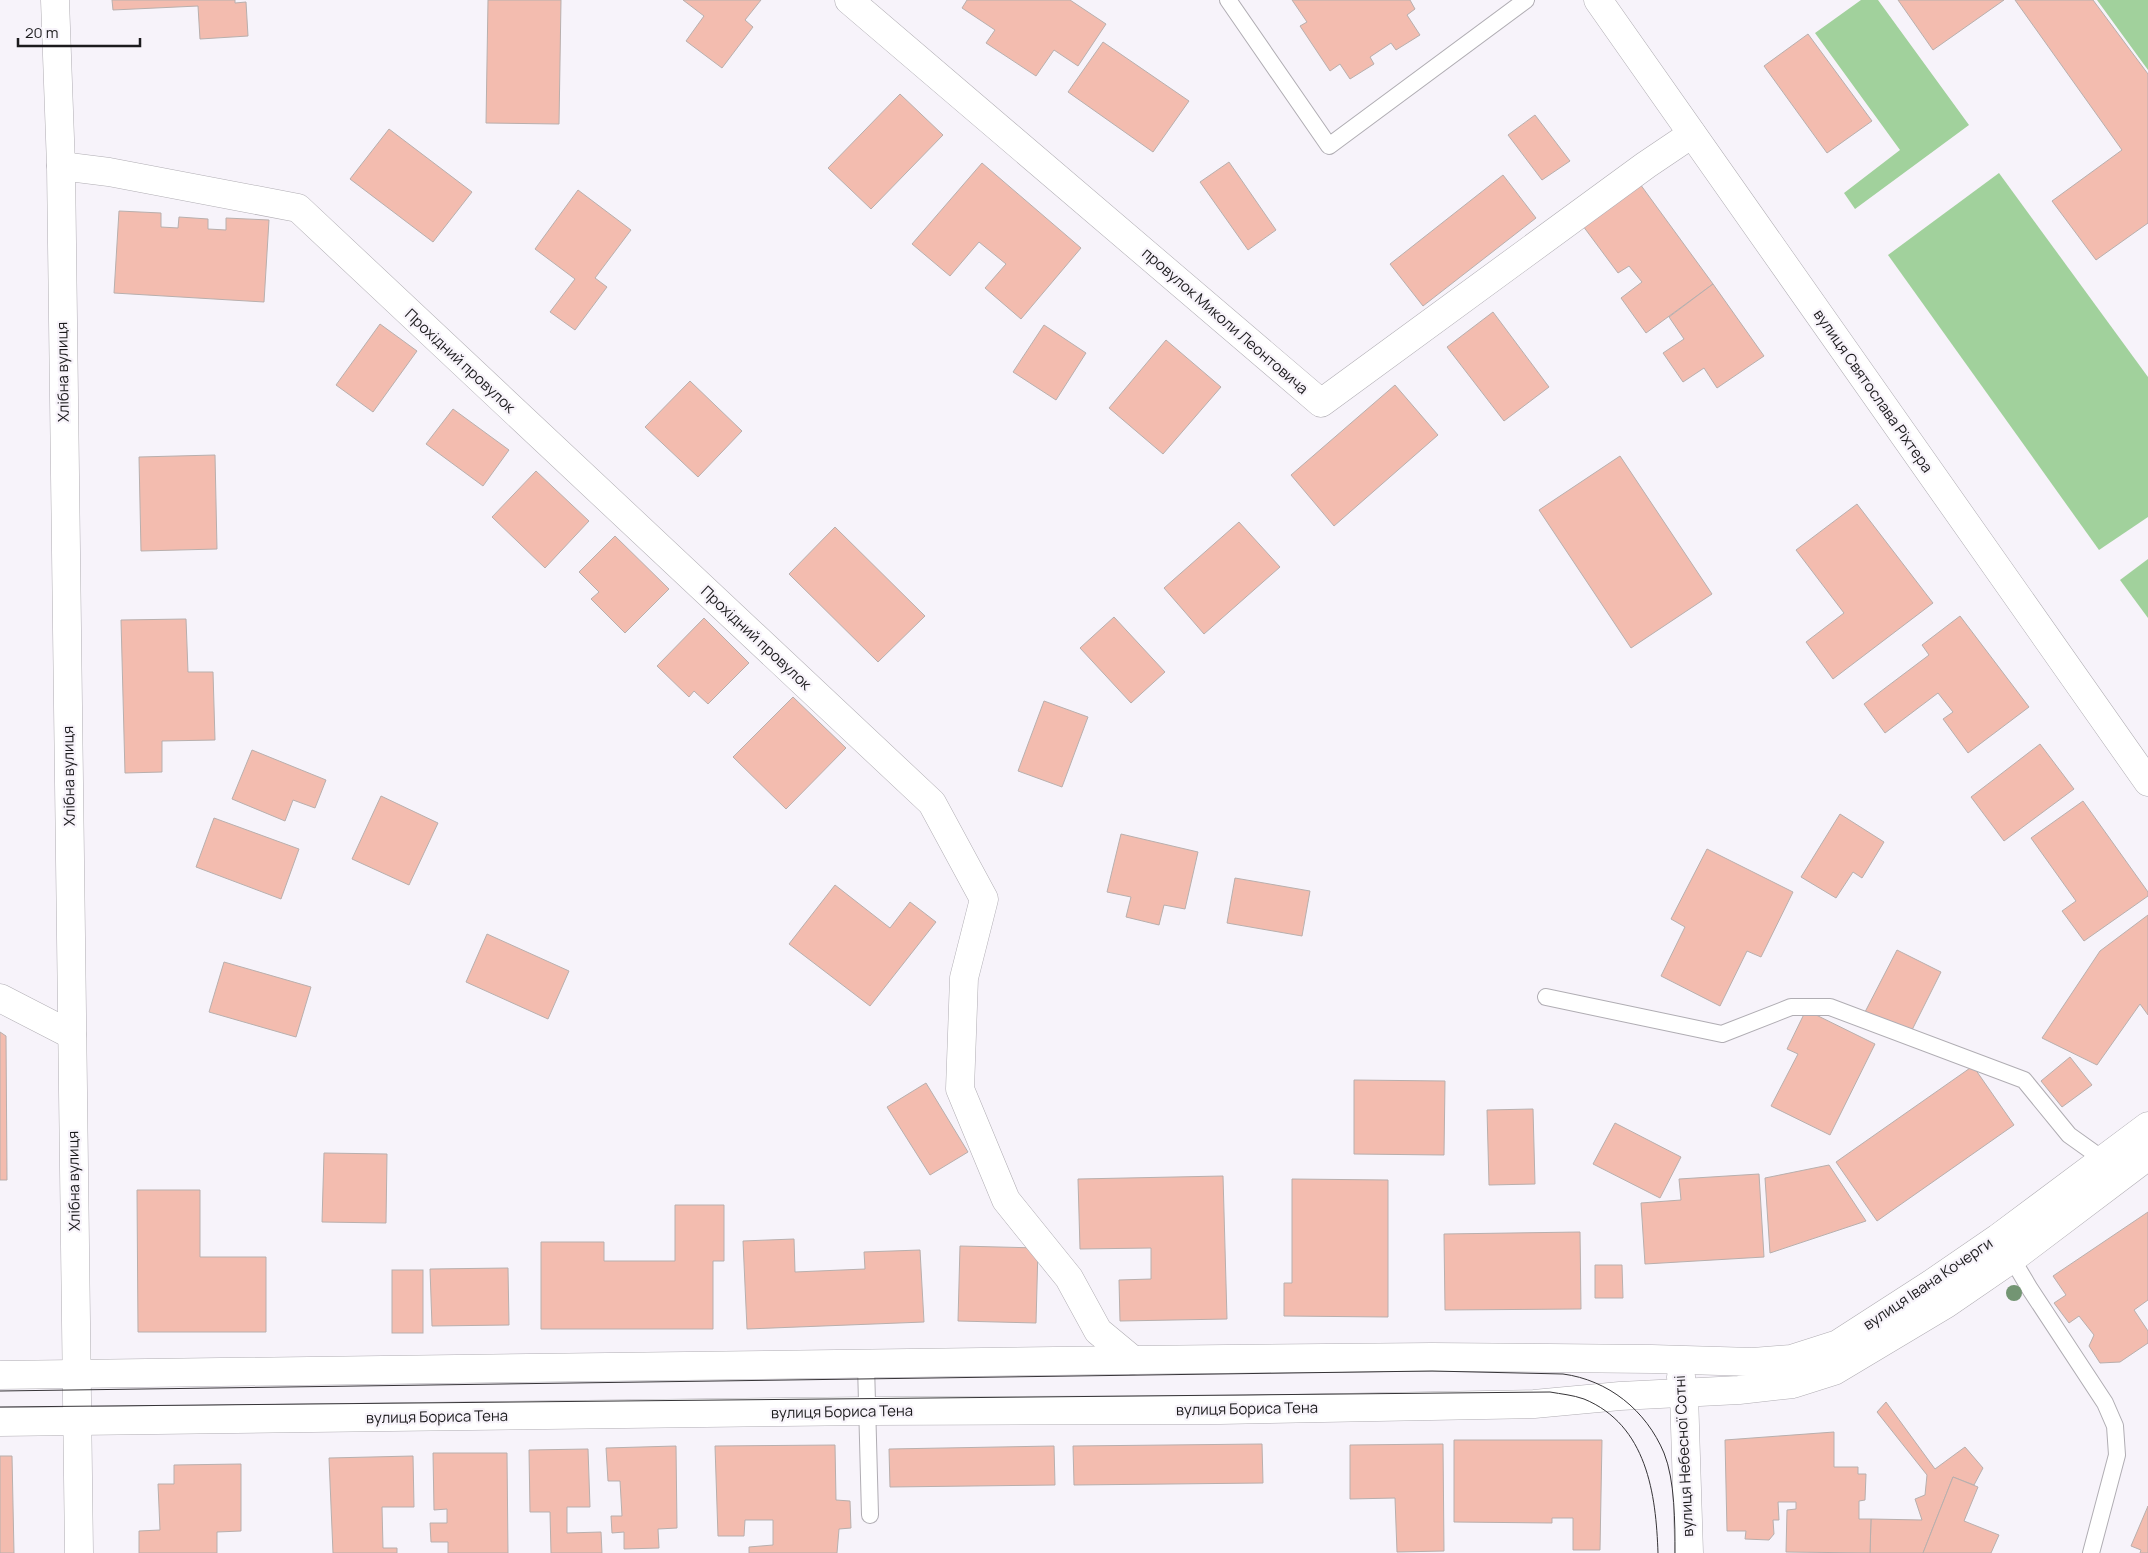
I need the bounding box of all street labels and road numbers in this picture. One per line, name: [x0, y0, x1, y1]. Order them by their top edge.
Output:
street label: провулок Миколи Леонтовича: [1138, 243, 1313, 399]
street label: Прохідний провулок: [400, 304, 521, 418]
street label: вулиця Святослава Ріхтера: [1809, 305, 1938, 477]
street label: Хлібна вулиця: [51, 322, 74, 422]
street label: Прохідний провулок: [696, 581, 817, 695]
street label: Хлібна вулиця: [57, 726, 80, 826]
street label: Хлібна вулиця: [62, 1131, 85, 1231]
street label: вулиця Івана Кочерги: [1859, 1232, 1997, 1335]
street label: вулиця Небесної Сотні: [1669, 1375, 1698, 1537]
street label: вулиця Бориса Тена: [1176, 1397, 1318, 1420]
street label: вулиця Бориса Тена: [771, 1400, 913, 1423]
street label: вулиця Бориса Тена: [366, 1405, 508, 1428]

